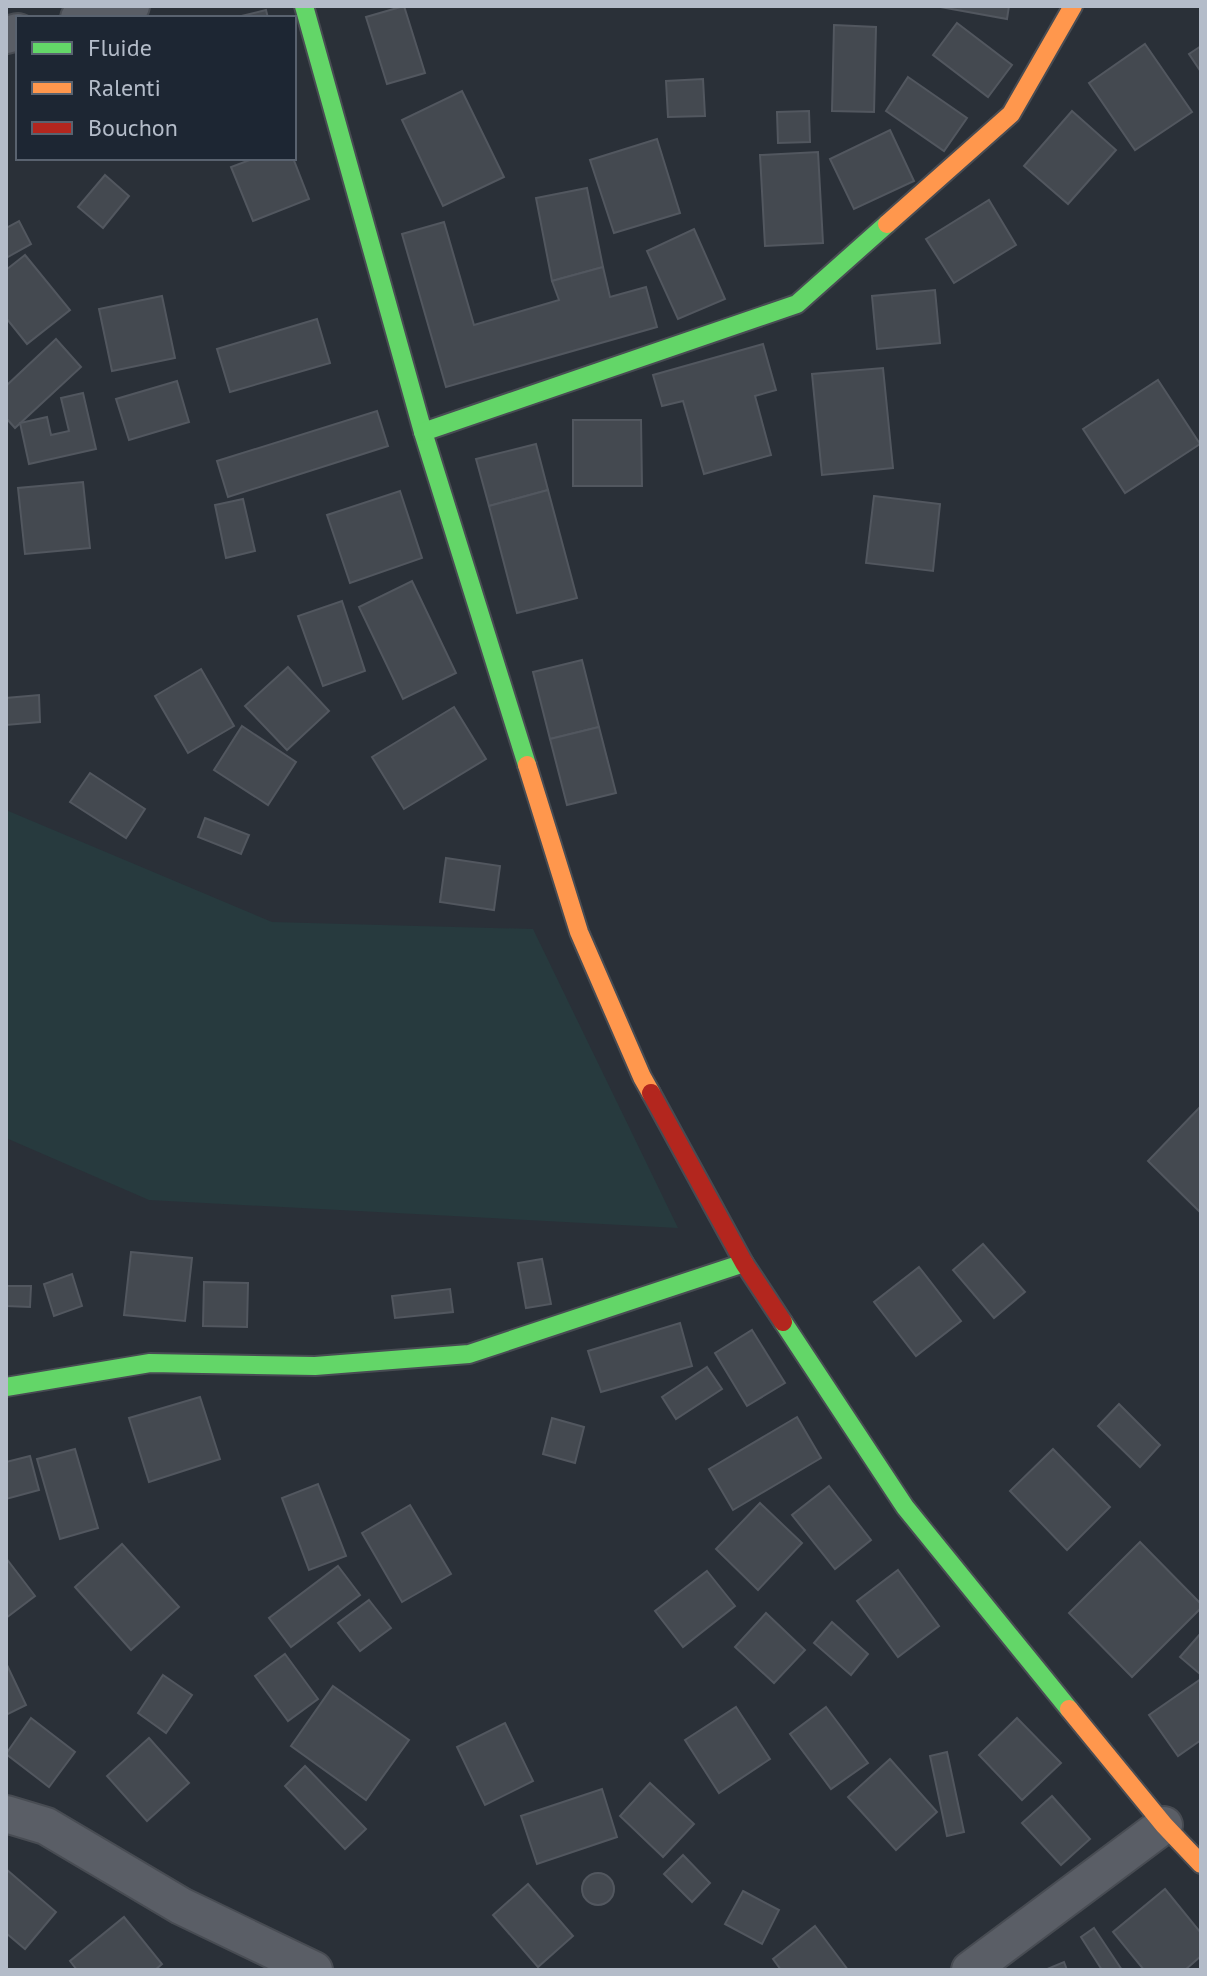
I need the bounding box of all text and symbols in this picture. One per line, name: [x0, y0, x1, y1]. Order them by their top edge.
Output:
legend: [16, 16, 296, 160]
text: Fluide: [88, 32, 152, 63]
text: Ralenti: [88, 72, 161, 103]
text: Bouchon: [88, 112, 178, 143]

